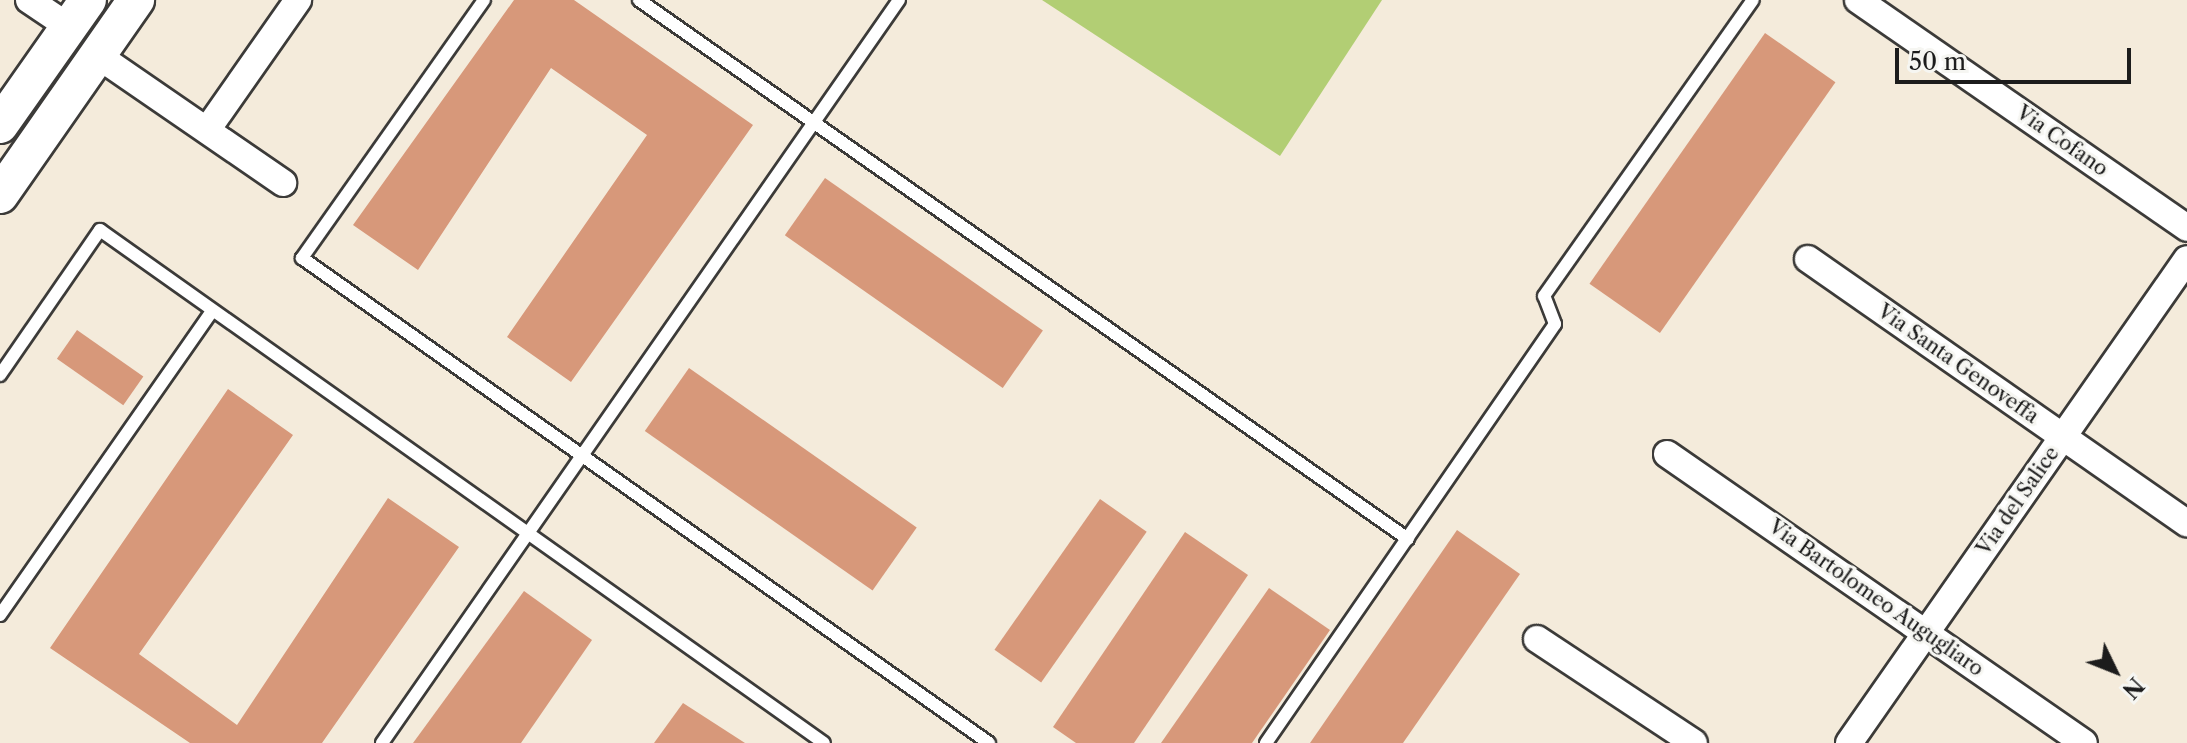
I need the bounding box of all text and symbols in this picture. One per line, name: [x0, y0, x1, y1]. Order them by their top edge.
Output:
scale bar: [1899, 32, 2135, 82]
text: 50 m: [1909, 47, 1966, 76]
street label: Via Cofano: [2012, 101, 2112, 181]
street label: Via Santa Genoveffa: [1873, 299, 2043, 429]
street label: Via del Salice: [1972, 442, 2064, 560]
street label: Via Bartolomeo Augugliaro: [1764, 514, 1988, 682]
north arrow: [2075, 631, 2155, 711]
text: N: [2117, 672, 2149, 704]

